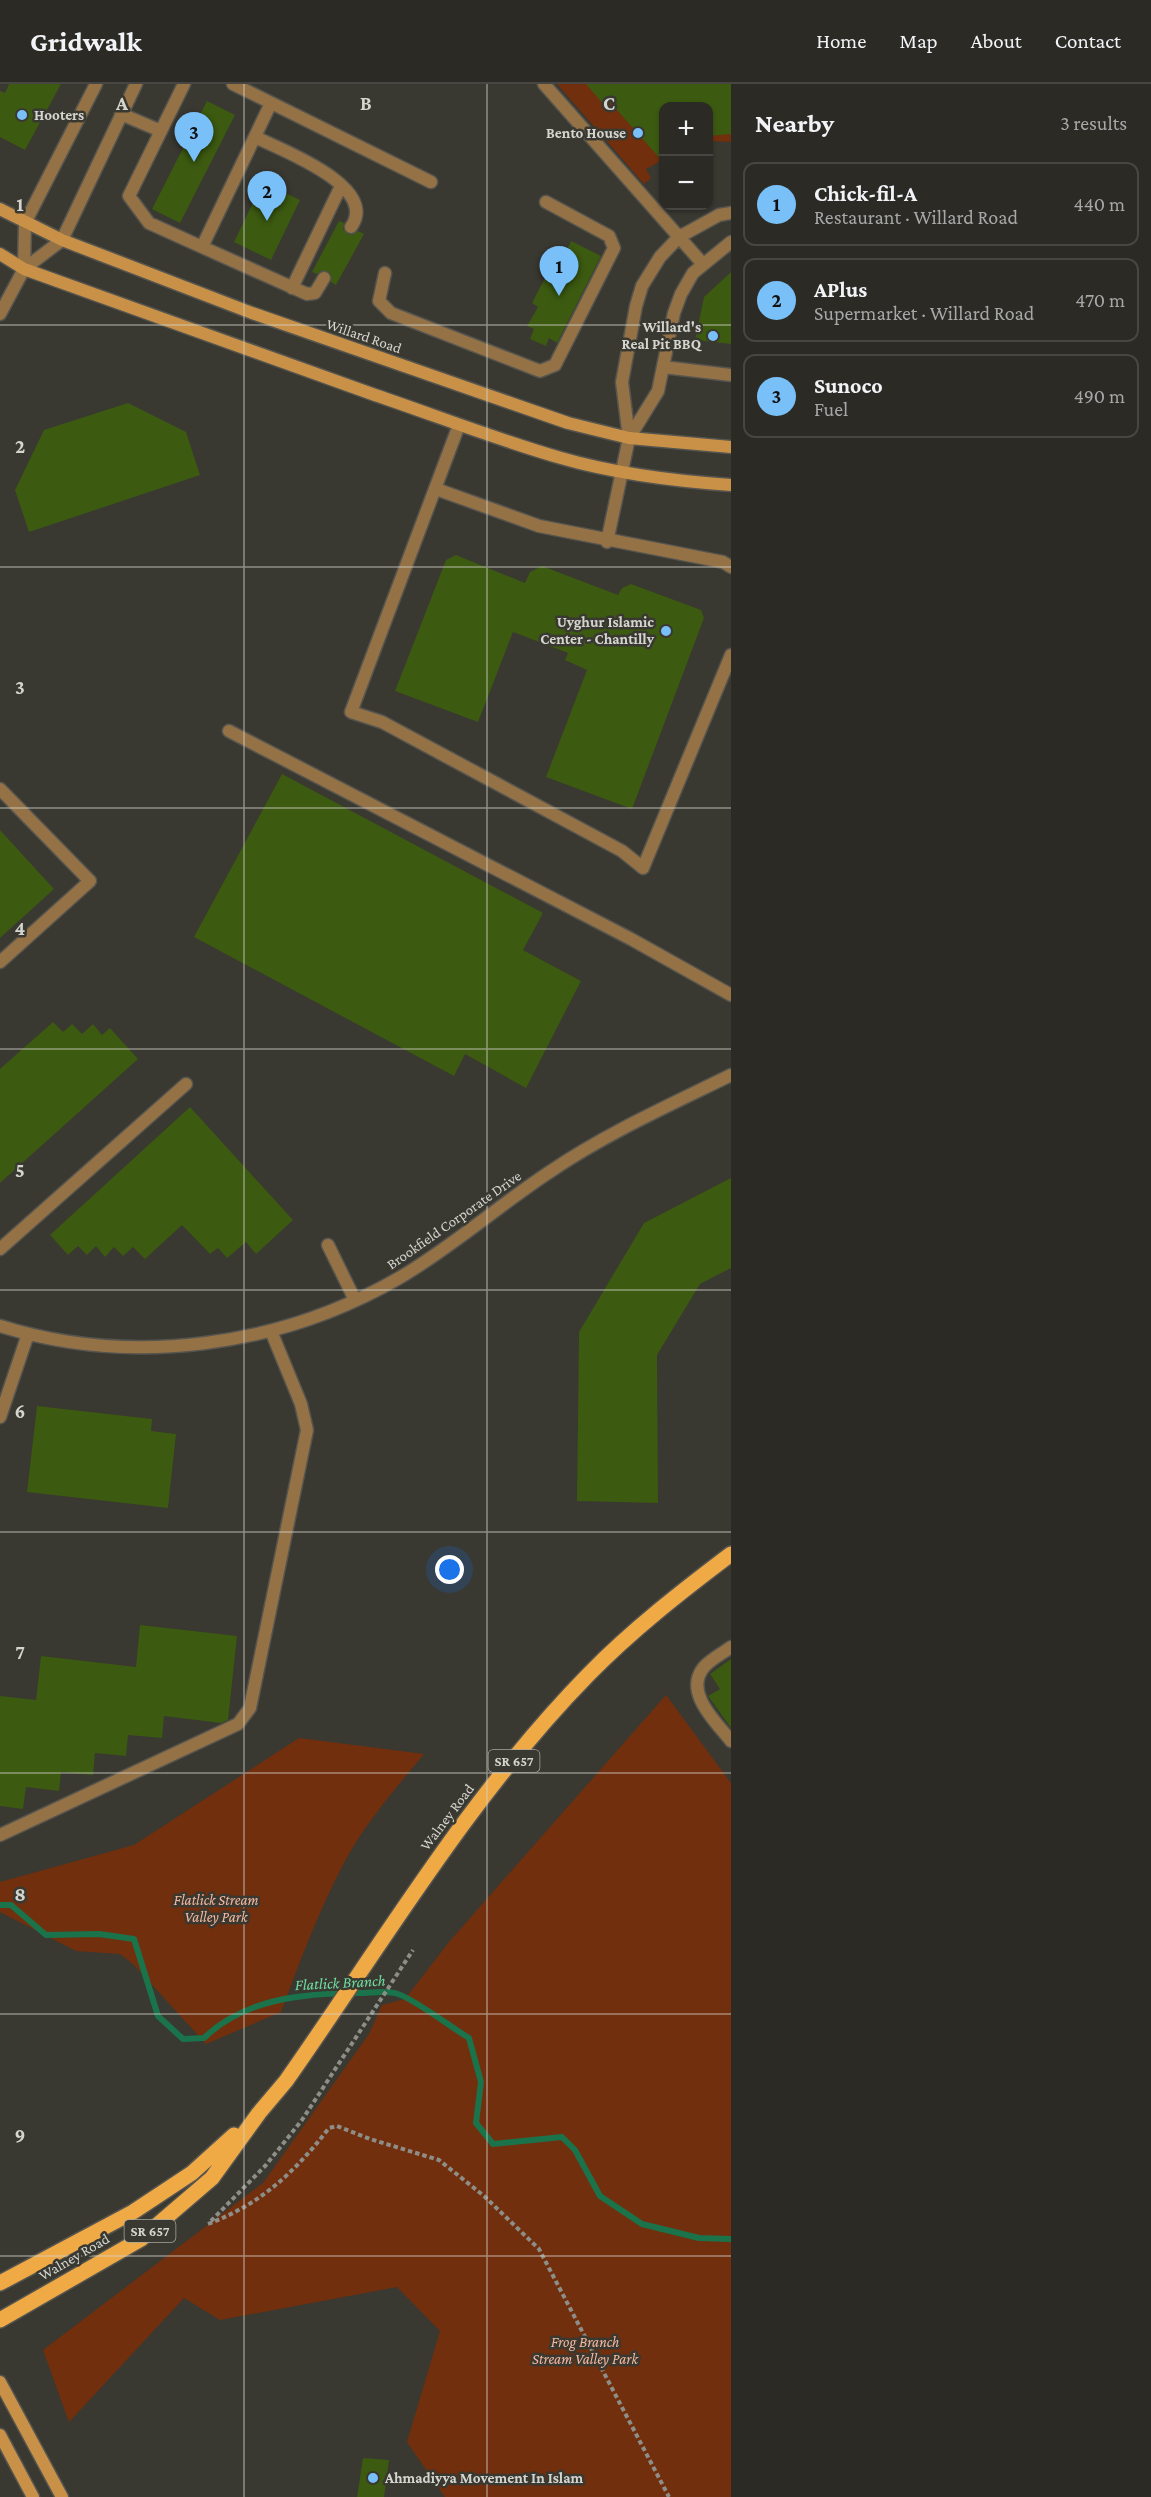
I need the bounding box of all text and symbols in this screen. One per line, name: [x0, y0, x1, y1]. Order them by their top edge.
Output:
text: Gridwalk: [30, 26, 142, 57]
text: Home: [816, 29, 866, 53]
text: Map: [899, 29, 938, 53]
text: About: [971, 29, 1022, 53]
text: Contact: [1055, 29, 1121, 53]
text: A: [115, 92, 129, 114]
text: B: [360, 92, 372, 114]
text: C: [603, 92, 615, 114]
map controls: [659, 102, 713, 210]
button: +: [659, 102, 713, 156]
place label: Hooters: [34, 107, 84, 123]
marker: Hooters: [15, 108, 29, 122]
text: Nearby: [755, 109, 834, 138]
pin: 3: [174, 112, 214, 162]
text: 3 results: [1060, 112, 1127, 134]
place label: Bento House: [546, 125, 626, 141]
marker: Bento House: [631, 126, 645, 140]
button: −: [659, 156, 713, 210]
pin: 2: [248, 172, 286, 221]
text: Chick-fil-A: [814, 181, 917, 206]
text: 1: [16, 193, 24, 215]
text: 1: [773, 193, 780, 215]
text: 440 m: [1073, 193, 1125, 215]
text: Restaurant · Willard Road: [814, 206, 1018, 228]
pin: 1: [540, 246, 578, 296]
text: APlus: [814, 277, 867, 302]
text: 2: [771, 289, 782, 311]
text: 470 m: [1075, 289, 1125, 311]
text: Supermarket · Willard Road: [814, 302, 1034, 324]
street label: Willard Road: [324, 316, 404, 356]
place label: Willard's Real Pit BBQ: [622, 319, 703, 352]
marker: Willard's Real Pit BBQ: [706, 329, 720, 343]
text: Sunoco: [814, 373, 883, 398]
text: 3: [772, 385, 781, 407]
text: 490 m: [1074, 385, 1125, 407]
text: Fuel: [814, 398, 848, 420]
text: 2: [15, 435, 25, 457]
place label: Uyghur Islamic Center - Chantilly: [540, 614, 655, 647]
marker: Uyghur Islamic Center - Chantilly: [659, 624, 673, 638]
text: 3: [15, 676, 25, 698]
text: 4: [15, 917, 26, 939]
text: 5: [15, 1159, 25, 1181]
street label: Brookfield Corporate Drive: [384, 1167, 525, 1273]
text: 6: [15, 1400, 25, 1422]
your location: [435, 1555, 464, 1584]
text: 7: [15, 1641, 25, 1663]
road number: SR 657: [488, 1750, 540, 1772]
street label: Walney Road: [417, 1781, 478, 1854]
text: 8: [14, 1883, 26, 1905]
park label: Flatlick Stream Valley Park: [174, 1892, 258, 1926]
water label: Flatlick Branch: [294, 1972, 386, 1993]
text: 9: [15, 2124, 25, 2146]
road number: SR 657: [124, 2220, 176, 2242]
street label: Walney Road: [36, 2230, 113, 2284]
park label: Frog Branch Stream Valley Park: [532, 2334, 639, 2368]
place label: Ahmadiyya Movement In Islam: [384, 2470, 583, 2486]
marker: Ahmadiyya Movement In Islam: [366, 2471, 380, 2485]

